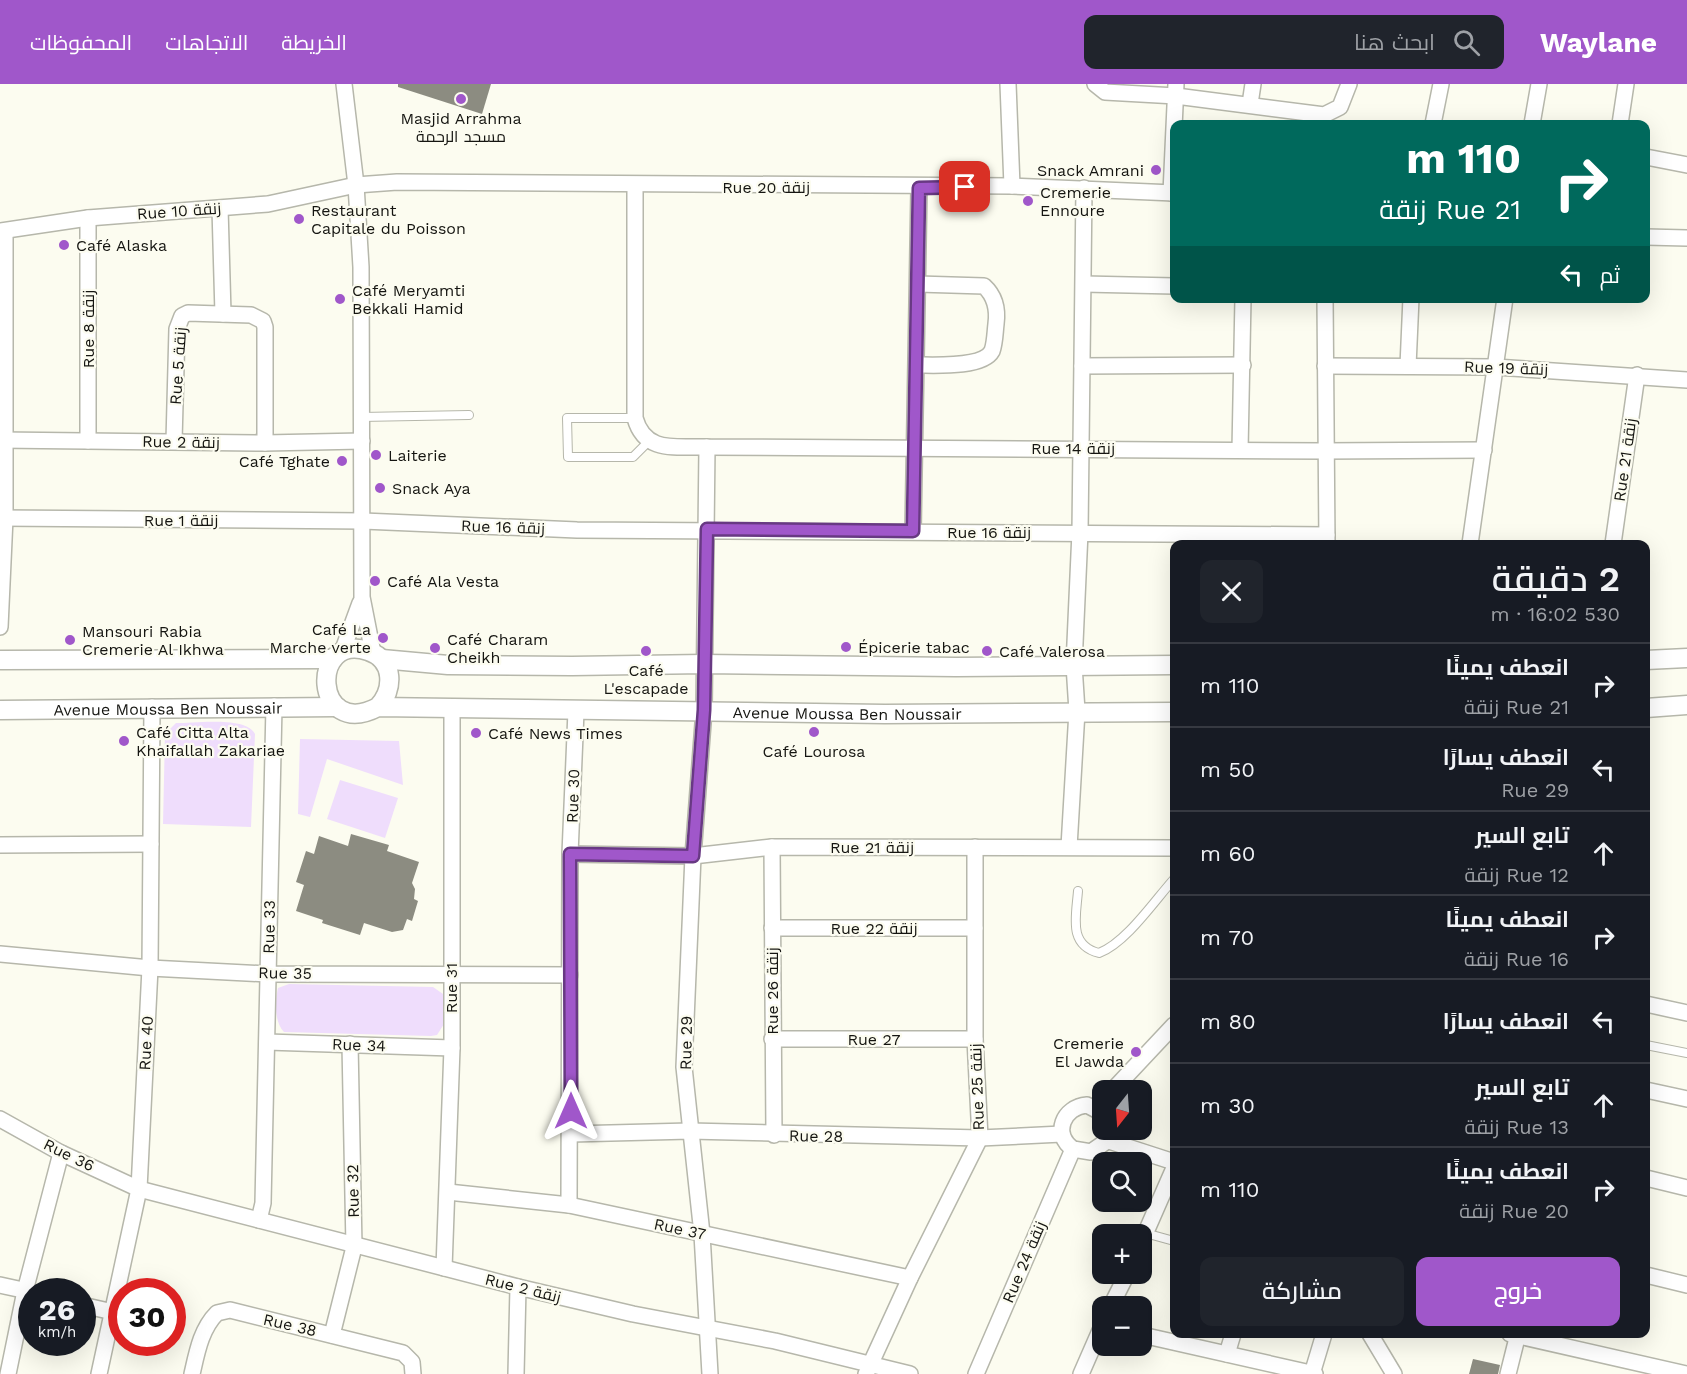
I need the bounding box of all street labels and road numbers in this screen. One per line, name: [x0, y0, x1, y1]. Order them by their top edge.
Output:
street label: Rue 20 زنقة: [722, 178, 810, 197]
street label: Rue 10 زنقة: [136, 199, 222, 223]
street label: Rue 8 زنقة: [79, 290, 98, 368]
street label: Rue 5 زنقة: [166, 327, 190, 405]
street label: Rue 19 زنقة: [1464, 357, 1548, 379]
street label: Rue 21 زنقة: [1610, 417, 1640, 503]
street label: Rue 2 زنقة: [142, 432, 220, 452]
street label: Rue 14 زنقة: [1031, 439, 1115, 458]
street label: Rue 1 زنقة: [144, 511, 218, 530]
street label: Rue 16 زنقة: [461, 516, 545, 538]
street label: Rue 16 زنقة: [947, 523, 1031, 542]
street label: Avenue Moussa Ben Noussair: [53, 698, 283, 719]
street label: Avenue Moussa Ben Noussair: [732, 702, 962, 724]
street label: Rue 30: [563, 769, 583, 823]
street label: Rue 21 زنقة: [830, 838, 914, 857]
street label: Rue 33: [259, 900, 279, 954]
street label: Rue 22 زنقة: [830, 919, 918, 938]
street label: Rue 26 زنقة: [763, 947, 782, 1035]
street label: Rue 35: [258, 963, 312, 983]
street label: Rue 31: [442, 963, 461, 1013]
street label: Rue 40: [135, 1015, 157, 1071]
street label: Rue 29: [676, 1016, 696, 1070]
street label: Rue 27: [847, 1030, 901, 1049]
street label: Rue 34: [332, 1035, 387, 1055]
street label: Rue 25 زنقة: [966, 1043, 988, 1131]
street label: Rue 28: [789, 1126, 843, 1146]
street label: Rue 36: [41, 1135, 97, 1175]
street label: Rue 32: [343, 1164, 363, 1218]
street label: Rue 37: [652, 1214, 708, 1244]
street label: Rue 24 زنقة: [998, 1218, 1050, 1306]
street label: Rue 2 زنقة: [483, 1269, 563, 1307]
street label: Rue 38: [261, 1310, 319, 1340]

